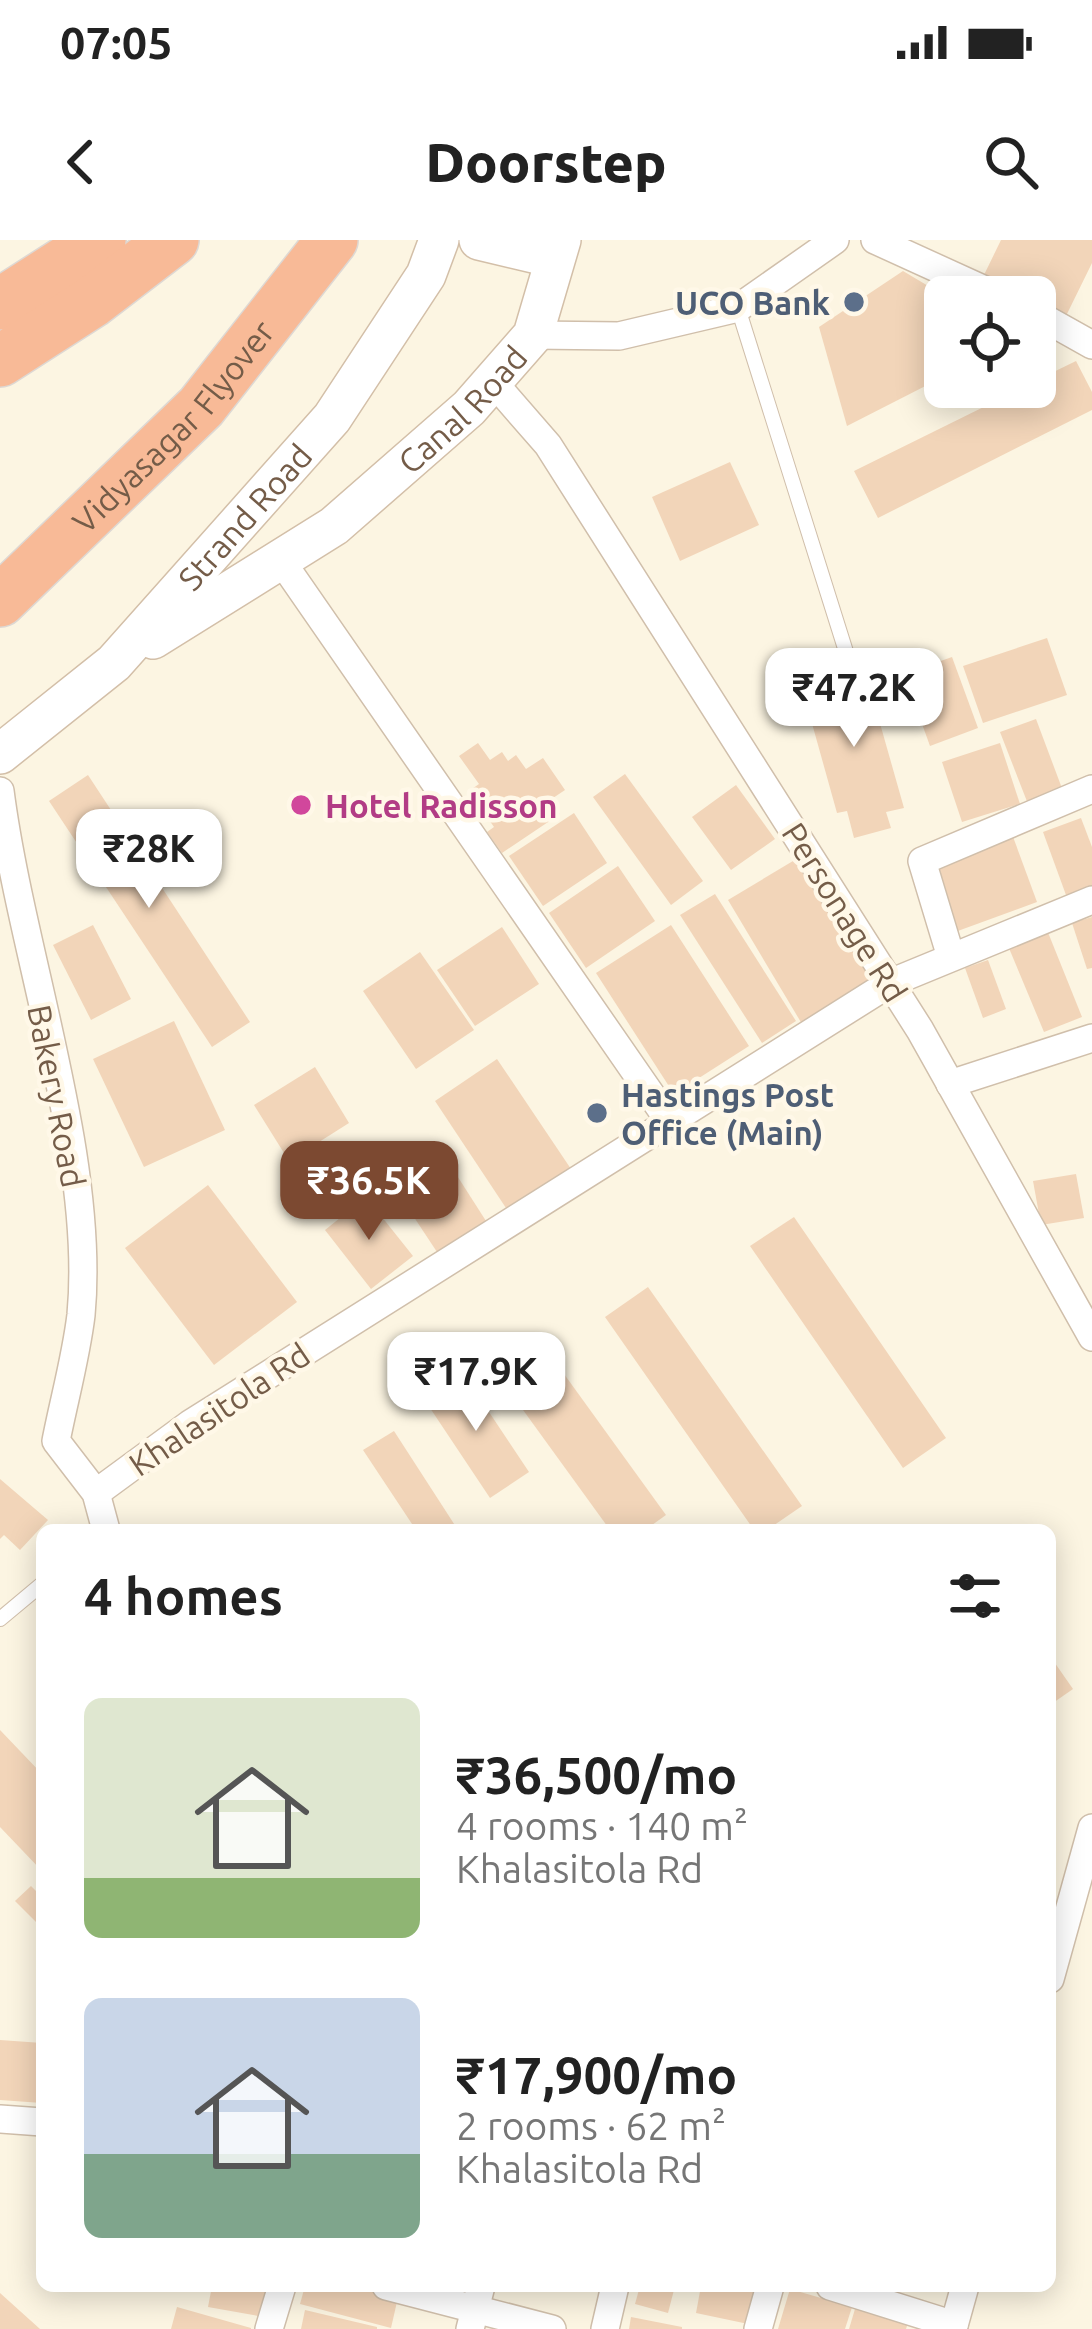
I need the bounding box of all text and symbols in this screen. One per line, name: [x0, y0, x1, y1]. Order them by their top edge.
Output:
text: 07:05: [60, 17, 173, 68]
icon: back: [48, 129, 114, 195]
icon: search: [978, 129, 1044, 195]
text: Doorstep: [425, 132, 667, 192]
map controls: [924, 276, 1056, 408]
button: locate: [924, 276, 1056, 408]
place label: UCO Bank: [675, 284, 830, 321]
marker: UCO Bank: [841, 289, 867, 315]
street label: Vidyasagar Flyover: [64, 312, 281, 540]
street label: Canal Road: [390, 338, 534, 480]
street label: Strand Road: [170, 436, 319, 597]
pin: ₹47.2K: [756, 648, 952, 750]
text: ₹47.2K: [792, 665, 916, 708]
place label: Hotel Radisson: [325, 787, 558, 824]
marker: Hotel Radisson: [288, 792, 314, 818]
pin: ₹28K: [78, 809, 220, 911]
street label: Personage Rd: [775, 816, 915, 1008]
text: ₹28K: [103, 826, 195, 869]
street label: Bakery Road: [21, 1002, 93, 1190]
place label: Hastings Post Office (Main): [621, 1076, 834, 1152]
marker: Hastings Post Office (Main): [584, 1100, 610, 1126]
pin: ₹36.5K: [271, 1141, 467, 1243]
text: ₹36.5K: [307, 1158, 431, 1201]
pin: ₹17.9K: [378, 1332, 574, 1434]
street label: Khalasitola Rd: [122, 1335, 316, 1483]
text: ₹17.9K: [414, 1349, 538, 1392]
icon: filters: [942, 1563, 1008, 1629]
text: 4 homes: [84, 1567, 283, 1625]
icon: home: [180, 1746, 324, 1890]
text: ₹36,500/mo: [456, 1746, 737, 1804]
text: 4 rooms · 140 m²: [456, 1804, 748, 1847]
text: Khalasitola Rd: [456, 1847, 703, 1890]
icon: home: [180, 2046, 324, 2190]
text: ₹17,900/mo: [456, 2046, 737, 2104]
text: 2 rooms · 62 m²: [456, 2104, 726, 2147]
text: Khalasitola Rd: [456, 2147, 703, 2190]

